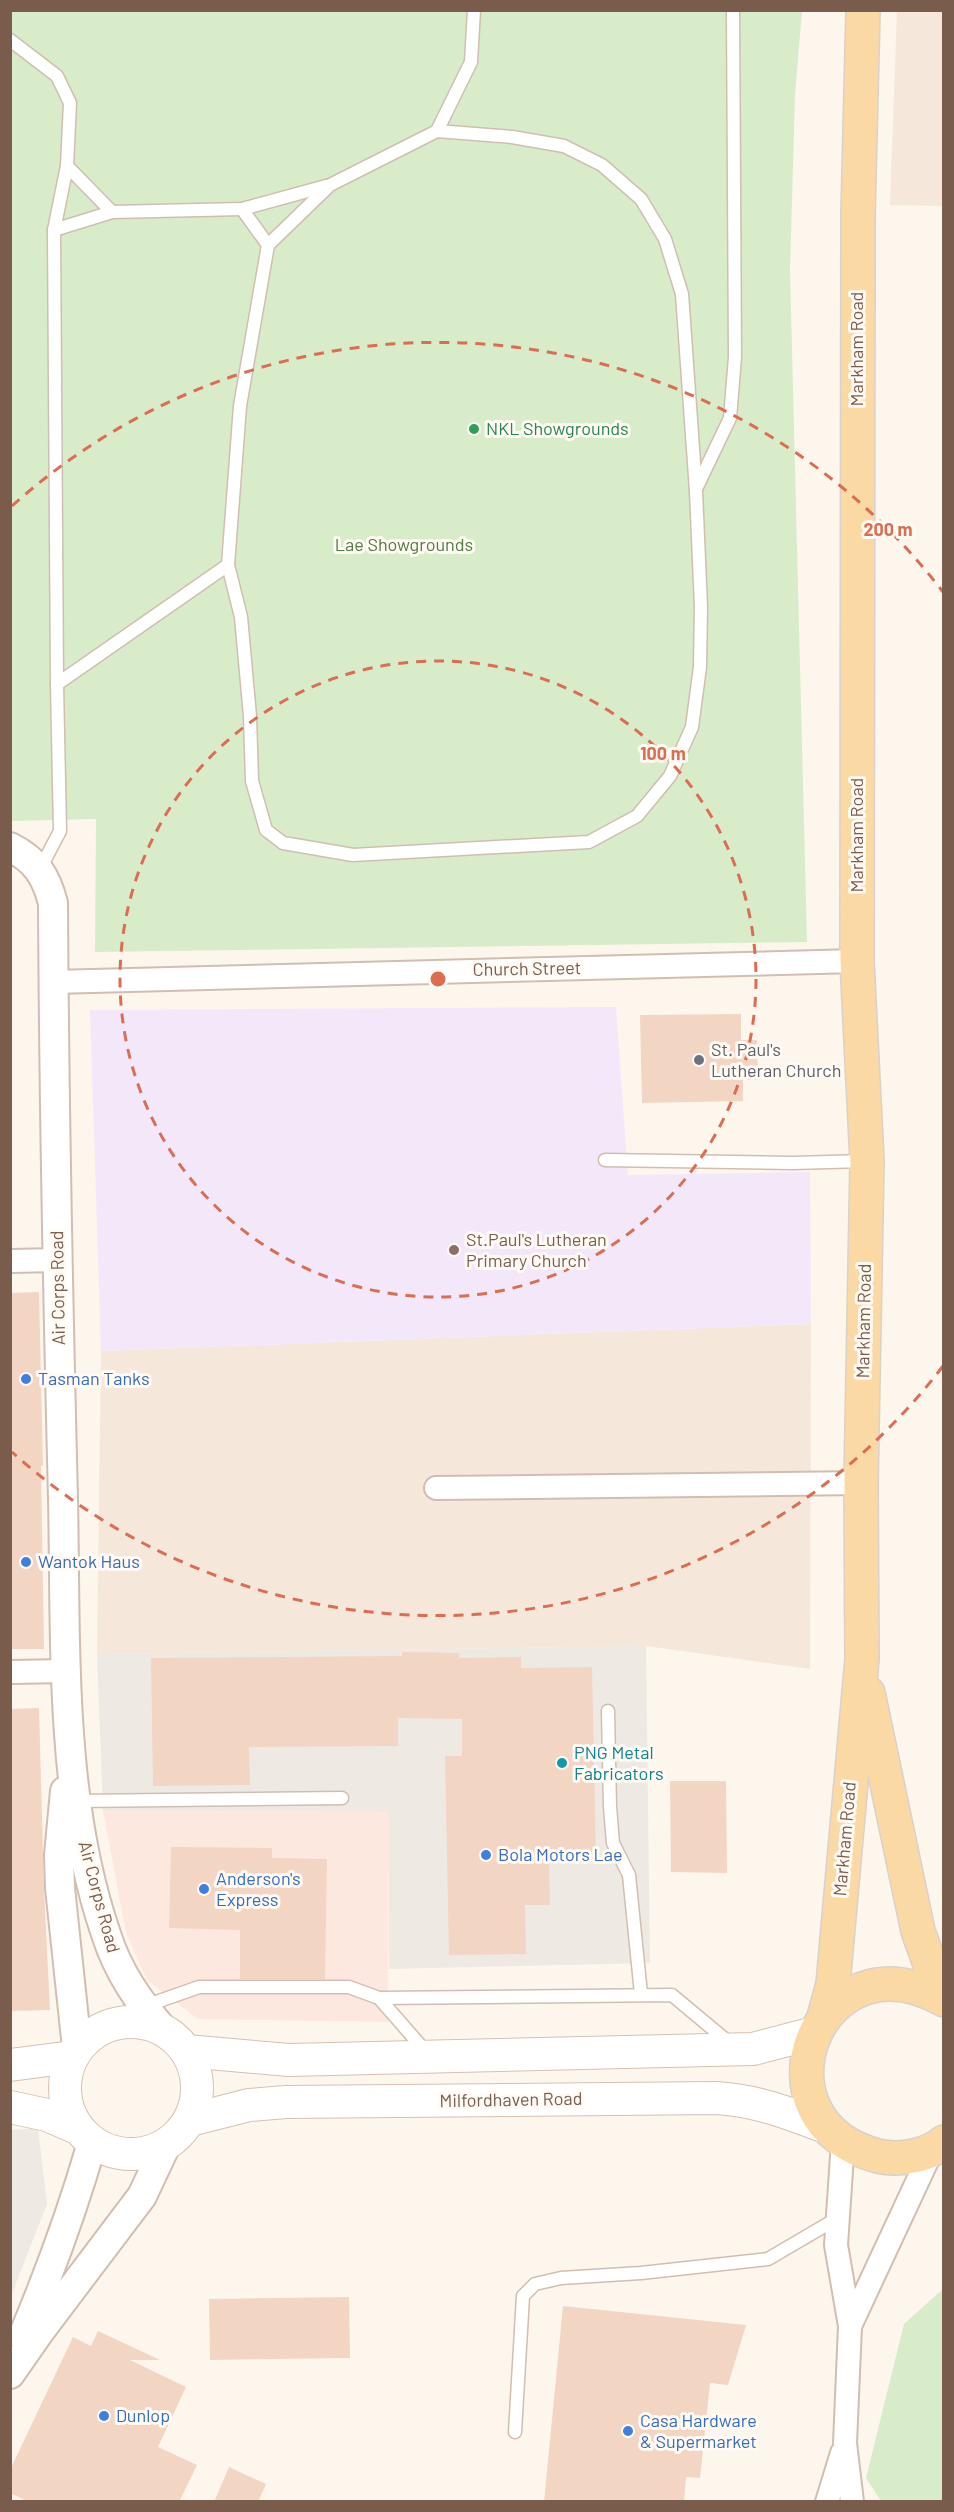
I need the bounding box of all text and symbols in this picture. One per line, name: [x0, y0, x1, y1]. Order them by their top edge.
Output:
street label: Markham Road: [845, 292, 867, 406]
place label: NKL Showgrounds: [486, 417, 629, 439]
marker: NKL Showgrounds: [467, 422, 481, 436]
text: 200 m: [863, 518, 913, 540]
park label: Lae Showgrounds: [335, 533, 473, 555]
text: 100 m: [640, 742, 686, 764]
street label: Markham Road: [845, 778, 867, 892]
street label: Church Street: [473, 956, 581, 980]
centre of rings: [428, 969, 448, 989]
place label: St. Paul's Lutheran Church: [711, 1038, 841, 1081]
marker: St. Paul's Lutheran Church: [692, 1053, 706, 1067]
place label: St.Paul's Lutheran Primary Church: [466, 1228, 607, 1271]
street label: Air Corps Road: [45, 1230, 69, 1346]
marker: St.Paul's Lutheran Primary Church: [447, 1243, 461, 1257]
street label: Markham Road: [851, 1263, 875, 1379]
place label: Tasman Tanks: [38, 1367, 150, 1389]
marker: Tasman Tanks: [19, 1372, 33, 1386]
place label: Wantok Haus: [38, 1550, 140, 1572]
marker: Wantok Haus: [19, 1555, 33, 1569]
place label: PNG Metal Fabricators: [574, 1741, 664, 1784]
marker: PNG Metal Fabricators: [555, 1756, 569, 1770]
street label: Markham Road: [828, 1781, 860, 1897]
street label: Air Corps Road: [74, 1838, 125, 1955]
place label: Bola Motors Lae: [498, 1843, 622, 1865]
marker: Bola Motors Lae: [479, 1848, 493, 1862]
place label: Anderson's Express: [216, 1867, 301, 1910]
marker: Anderson's Express: [197, 1882, 211, 1896]
street label: Milfordhaven Road: [439, 2087, 583, 2111]
place label: Dunlop: [116, 2404, 170, 2426]
marker: Dunlop: [97, 2409, 111, 2423]
place label: Casa Hardware & Supermarket: [640, 2409, 757, 2452]
marker: Casa Hardware & Supermarket: [621, 2424, 635, 2438]

